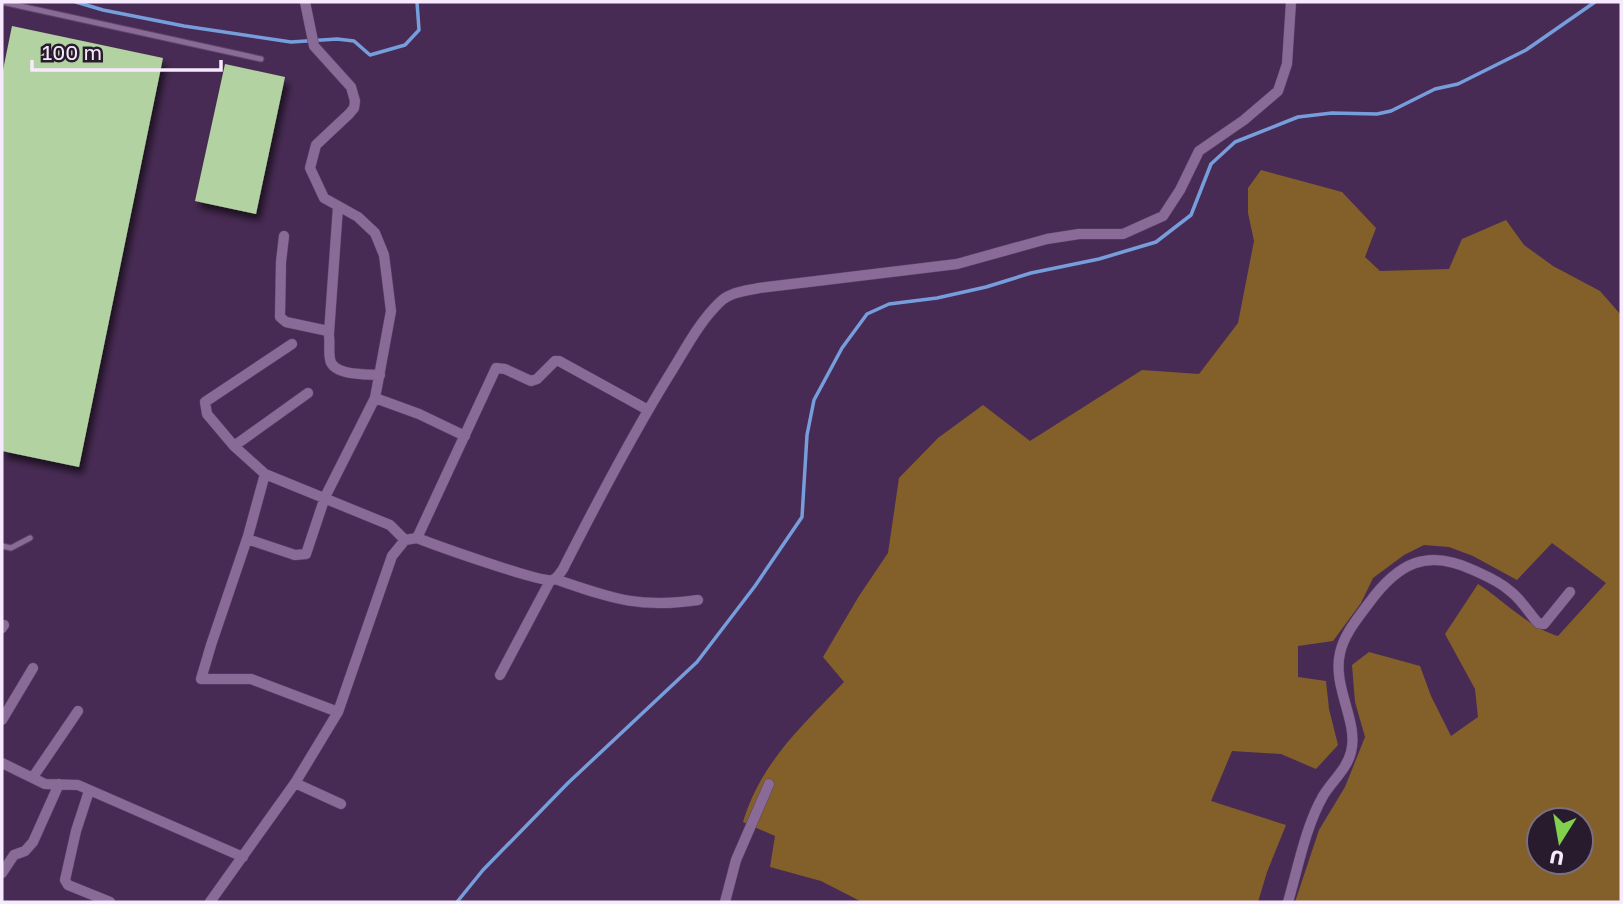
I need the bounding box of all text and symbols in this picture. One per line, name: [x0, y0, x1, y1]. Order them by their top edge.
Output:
scale bar: [32, 28, 220, 72]
text: 100 m: [42, 39, 102, 65]
north arrow: [1525, 806, 1595, 876]
text: U: [1548, 846, 1566, 871]

